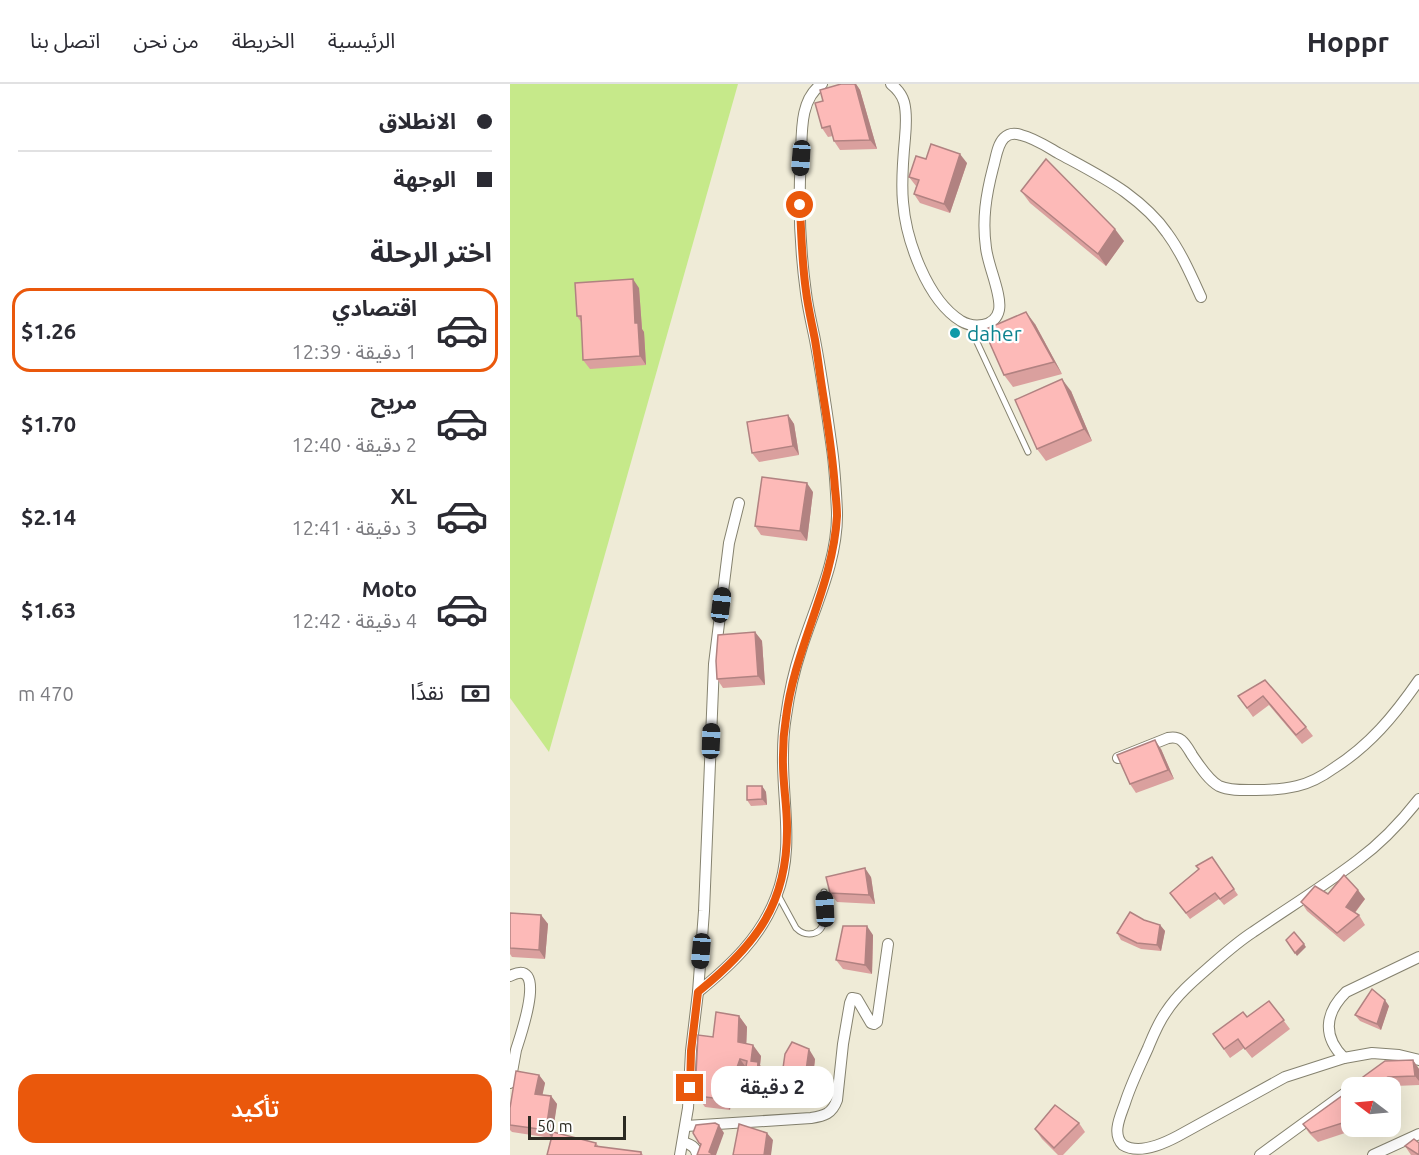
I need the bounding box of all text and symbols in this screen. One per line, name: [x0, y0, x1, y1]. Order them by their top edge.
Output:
text: Hoppr: [1307, 26, 1389, 57]
text: اتصل بنا: [30, 28, 100, 52]
text: من نحن: [133, 28, 199, 52]
text: الخريطة: [232, 28, 295, 52]
text: الرئيسية: [328, 28, 395, 52]
text: الانطلاق: [379, 108, 456, 133]
car: [791, 139, 811, 177]
text: الوجهة: [393, 166, 456, 191]
route start: [786, 191, 813, 218]
text: اختر الرحلة: [370, 237, 492, 267]
text: اقتصادي: [332, 295, 417, 320]
icon: car: [435, 303, 489, 357]
text: $1.26: [21, 318, 76, 343]
place label: daher: [967, 321, 1022, 345]
marker: daher: [948, 326, 962, 340]
text: 1 دقيقة · 12:39: [291, 340, 417, 363]
text: مريح: [371, 388, 417, 413]
icon: car: [435, 396, 489, 450]
text: $1.70: [21, 411, 76, 436]
text: 2 دقيقة · 12:40: [291, 433, 417, 456]
text: XL: [390, 483, 417, 508]
icon: car: [435, 489, 489, 543]
text: $2.14: [21, 504, 76, 529]
text: 3 دقيقة · 12:41: [291, 516, 417, 539]
text: Moto: [362, 576, 417, 601]
icon: car: [435, 582, 489, 636]
car: [710, 586, 732, 624]
text: $1.63: [21, 597, 76, 622]
text: 4 دقيقة · 12:42: [291, 609, 417, 632]
icon: cash: [459, 677, 492, 710]
text: نقدًا: [410, 679, 444, 704]
text: 470 m: [18, 682, 74, 705]
car: [701, 723, 721, 759]
car: [815, 891, 835, 927]
car: [690, 932, 712, 970]
callout: 2 دقيقة: [711, 1067, 834, 1109]
button: تأكيد: [18, 1074, 492, 1143]
route end: [676, 1074, 703, 1101]
text: 2 دقيقة: [740, 1075, 805, 1098]
north arrow: [1341, 1077, 1401, 1137]
map controls: [1341, 1077, 1401, 1137]
scale bar: [528, 1113, 626, 1140]
text: 50 m: [537, 1117, 573, 1135]

